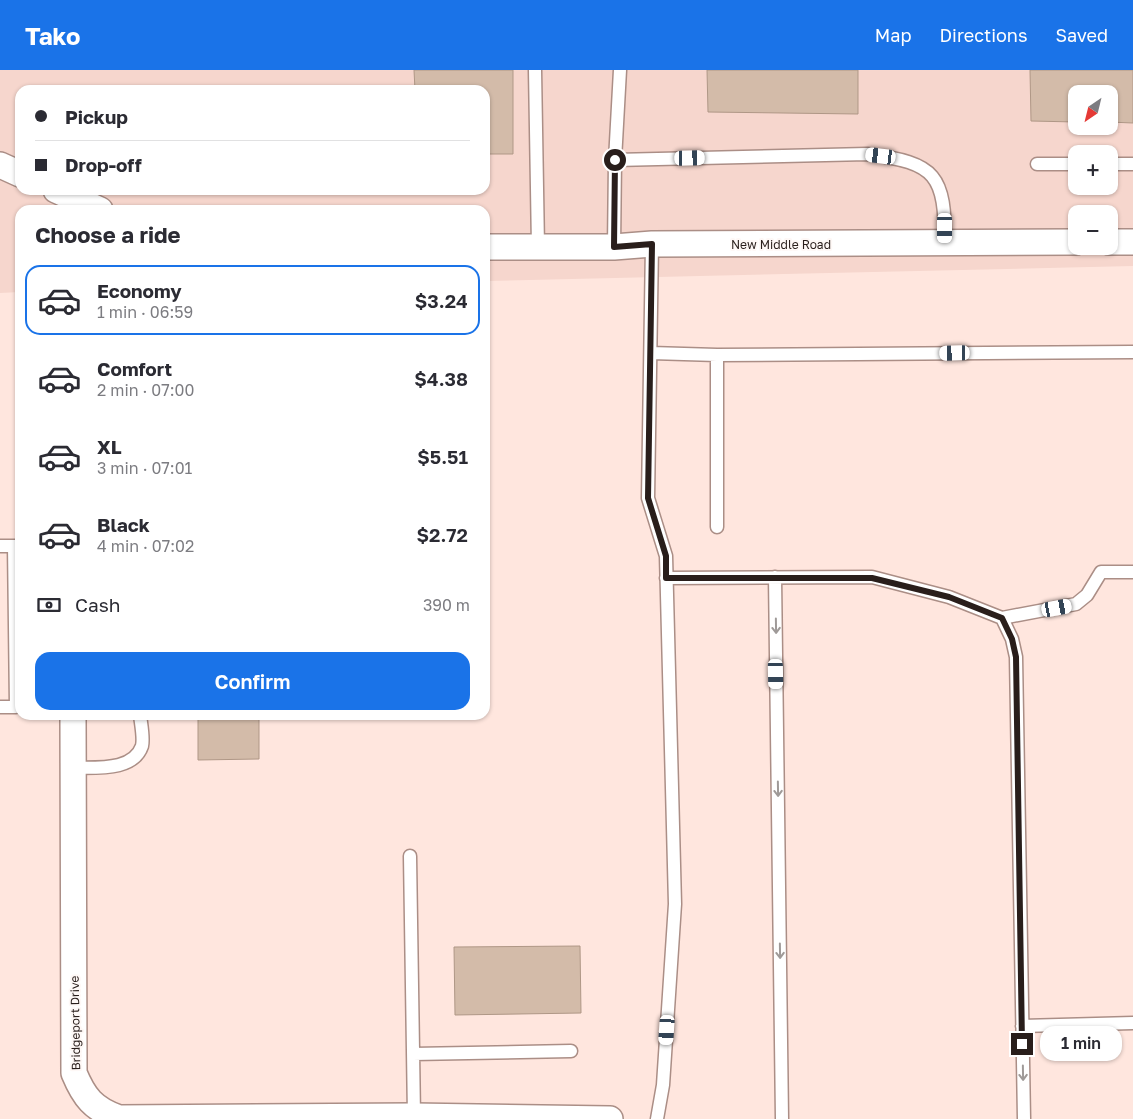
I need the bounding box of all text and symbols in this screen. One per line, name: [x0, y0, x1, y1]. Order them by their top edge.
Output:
text: Tako: [25, 21, 80, 50]
text: Map: [875, 24, 911, 46]
text: Directions: [939, 24, 1027, 46]
text: Saved: [1055, 24, 1108, 46]
north arrow: [1068, 85, 1118, 135]
map controls: [1068, 85, 1118, 255]
text: Pickup: [65, 105, 128, 128]
button: +: [1068, 145, 1118, 195]
car: [865, 147, 896, 165]
route start: [604, 149, 626, 171]
car: [674, 150, 705, 166]
text: Drop-off: [65, 153, 142, 176]
button: −: [1068, 205, 1118, 255]
car: [937, 213, 952, 243]
text: Choose a ride: [35, 221, 181, 248]
street label: New Middle Road: [731, 237, 831, 252]
icon: car: [37, 278, 82, 323]
text: Economy: [97, 279, 182, 302]
text: $3.24: [415, 289, 468, 312]
text: 1 min · 06:59: [97, 302, 193, 322]
car: [939, 345, 970, 361]
icon: car: [37, 356, 82, 401]
text: Comfort: [97, 357, 172, 380]
text: $4.38: [414, 367, 468, 390]
text: 2 min · 07:00: [97, 380, 194, 400]
icon: car: [37, 434, 82, 479]
text: XL: [97, 435, 122, 458]
text: $5.51: [417, 445, 468, 468]
text: 3 min · 07:01: [97, 458, 192, 478]
icon: car: [37, 512, 82, 557]
text: Black: [97, 513, 150, 536]
text: $2.72: [417, 523, 468, 546]
text: 4 min · 07:02: [97, 536, 194, 556]
icon: cash: [35, 591, 63, 619]
text: Cash: [75, 593, 120, 616]
text: 390 m: [423, 595, 470, 615]
car: [1040, 598, 1073, 618]
one-way arrow: [771, 618, 781, 634]
button: Confirm: [35, 652, 470, 710]
car: [768, 659, 783, 689]
one-way arrow: [773, 780, 783, 796]
one-way arrow: [775, 942, 785, 959]
street label: Bridgeport Drive: [67, 975, 83, 1070]
car: [658, 1015, 675, 1045]
callout: 1 min: [1040, 1026, 1122, 1062]
route end: [1011, 1033, 1033, 1055]
text: 1 min: [1061, 1033, 1101, 1053]
one-way arrow: [1018, 1064, 1028, 1081]

